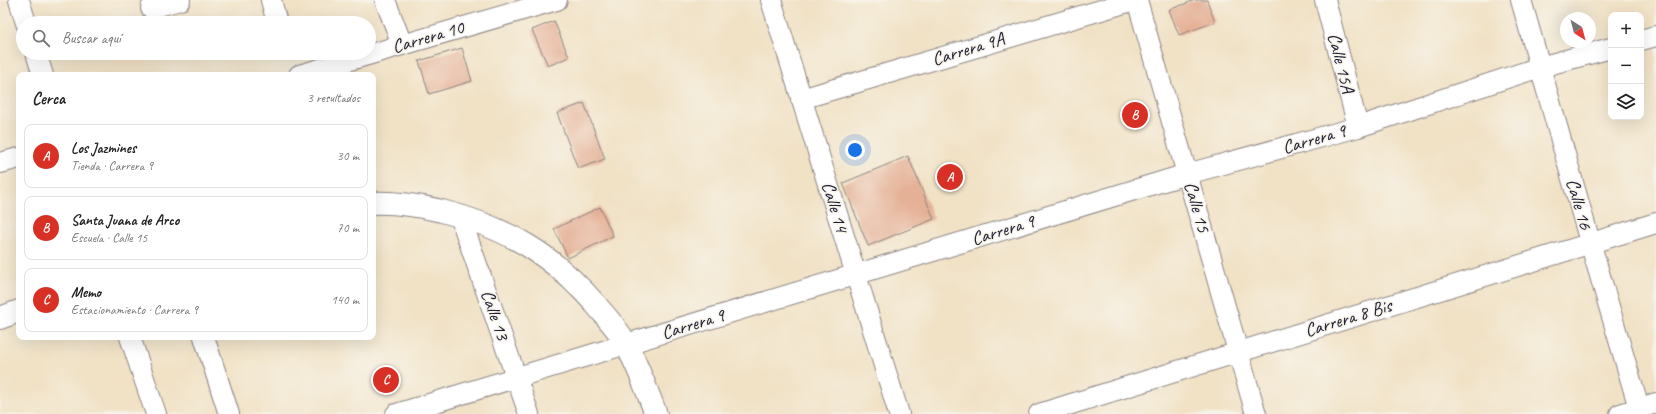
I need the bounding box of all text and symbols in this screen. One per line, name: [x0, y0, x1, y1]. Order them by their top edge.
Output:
north arrow: [1560, 12, 1596, 48]
map controls: [1608, 12, 1644, 120]
button: +: [1608, 12, 1644, 48]
street label: Carrera 10: [389, 15, 468, 59]
search box: [16, 16, 376, 60]
street label: Carrera 9A: [929, 26, 1008, 71]
icon: search: [30, 27, 52, 49]
text: Buscar aquí: [62, 29, 121, 48]
street label: Calle 15A: [1322, 30, 1360, 97]
button: −: [1608, 48, 1644, 84]
button: layers: [1608, 84, 1644, 120]
text: Cerca: [32, 88, 65, 109]
text: 3 resultados: [307, 90, 360, 106]
pin: B: [1122, 100, 1148, 130]
street label: Carrera 9: [1279, 118, 1350, 159]
text: Los Jazmines: [71, 139, 136, 158]
your location: [845, 140, 865, 160]
text: A: [43, 148, 49, 164]
text: 30 m: [337, 148, 359, 164]
text: Tienda · Carrera 9: [71, 158, 153, 174]
pin: A: [937, 162, 963, 192]
street label: Calle 16: [1560, 176, 1598, 233]
street label: Calle 14: [816, 179, 855, 238]
street label: Calle 15: [1178, 179, 1216, 236]
street label: Carrera 9: [968, 209, 1039, 251]
text: Santa Juana de Arco: [71, 211, 179, 230]
text: B: [43, 220, 49, 236]
text: 70 m: [337, 220, 359, 236]
text: Escuela · Calle 15: [71, 230, 147, 246]
text: Memo: [71, 283, 101, 302]
street label: Calle 13: [475, 287, 515, 345]
text: C: [43, 292, 49, 308]
text: 140 m: [331, 292, 359, 308]
street label: Carrera 8 Bis: [1302, 293, 1397, 343]
text: Estacionamiento · Carrera 9: [71, 302, 198, 318]
street label: Carrera 9: [658, 303, 729, 345]
pin: C: [373, 365, 399, 395]

